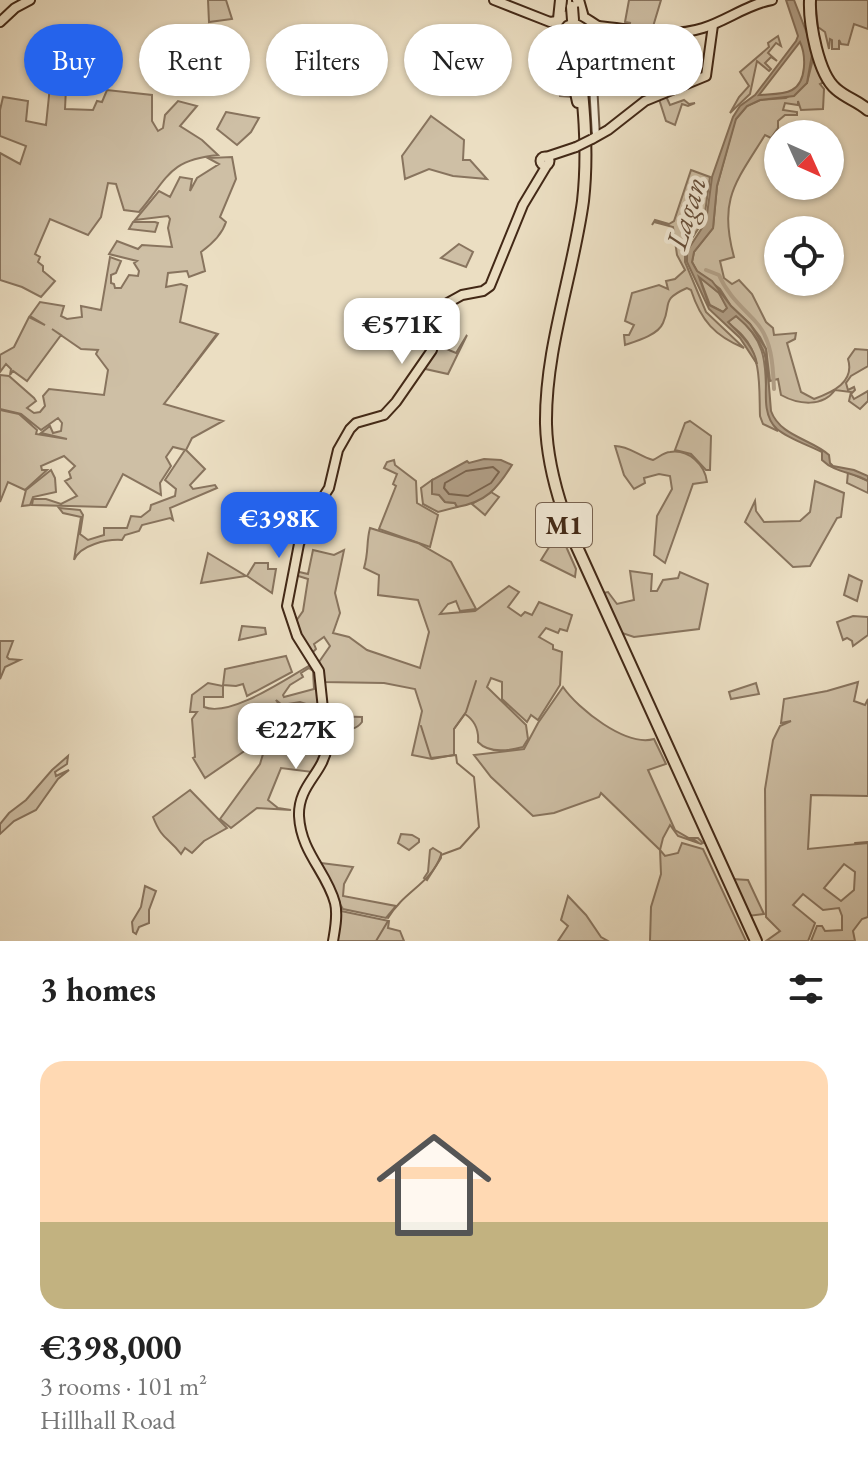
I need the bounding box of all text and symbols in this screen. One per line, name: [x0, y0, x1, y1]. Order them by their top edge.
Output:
chip: Buy: [24, 24, 123, 96]
chip: Rent: [139, 24, 250, 96]
chip: Filters: [266, 24, 388, 96]
chip: New: [404, 24, 512, 96]
chip: Apartment: [528, 24, 703, 96]
north arrow: [764, 120, 844, 200]
map controls: [764, 120, 844, 296]
water label: Lagan: [656, 172, 715, 255]
button: locate: [764, 216, 844, 296]
pin: €571K: [346, 298, 458, 366]
text: €571K: [362, 307, 442, 341]
pin: €398K: [223, 492, 335, 560]
text: €398K: [239, 501, 319, 535]
road number: M1: [536, 503, 592, 547]
pin: €227K: [240, 703, 352, 771]
text: €227K: [256, 712, 336, 746]
text: 3 homes: [40, 967, 156, 1011]
icon: filters: [784, 967, 828, 1011]
icon: home: [362, 1113, 506, 1257]
text: €398,000: [40, 1325, 181, 1369]
text: 3 rooms · 101 m²: [40, 1369, 207, 1403]
text: Hillhall Road: [40, 1403, 176, 1437]

